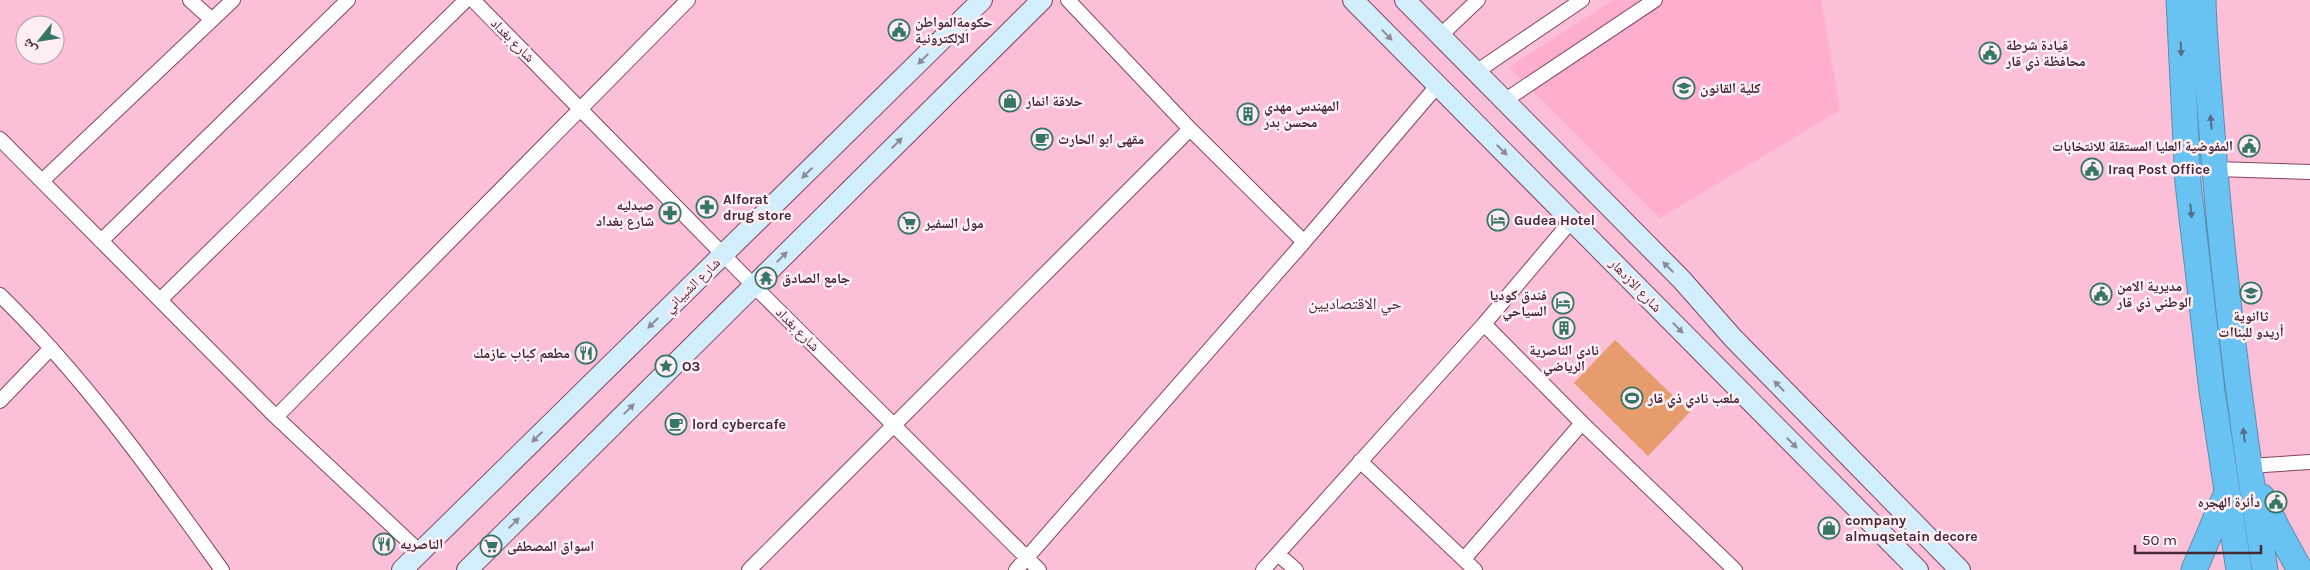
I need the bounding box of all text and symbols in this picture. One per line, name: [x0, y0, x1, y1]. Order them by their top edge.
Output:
place label: حكومةالمواطن الإلكترونية: [915, 14, 992, 47]
north arrow: [15, 15, 65, 65]
street label: شارع بغداد: [486, 15, 538, 67]
public building icon: حكومةالمواطن الإلكترونية: [887, 18, 911, 42]
one-way arrow: [1381, 29, 1393, 41]
text: ش: [18, 35, 40, 57]
place label: قيادة شرطة محافظة ذي قار: [2005, 37, 2086, 72]
public building icon: قيادة شرطة محافظة ذي قار: [1978, 41, 2002, 65]
one-way arrow: [2178, 41, 2186, 57]
one-way arrow: [917, 53, 929, 65]
school or university icon: كلية القانون: [1672, 76, 1696, 100]
place label: كلية القانون: [1700, 80, 1761, 97]
shop icon: حلاقة انمار: [998, 89, 1022, 113]
place label: حلاقة انمار: [1025, 93, 1083, 110]
place label: المهندس مهدي محسن بدر: [1263, 98, 1340, 131]
building icon: المهندس مهدي محسن بدر: [1236, 102, 1260, 126]
one-way arrow: [2207, 114, 2215, 130]
cafe icon: مقهى ابو الحارث: [1030, 127, 1054, 151]
place label: مقهى ابو الحارث: [1058, 131, 1144, 148]
public building icon: المفوضية العليا المستقلة للانتخابات: [2237, 134, 2261, 158]
one-way arrow: [891, 137, 903, 149]
place label: المفوضية العليا المستقلة للانتخابات: [2052, 138, 2233, 155]
one-way arrow: [1495, 144, 1507, 156]
public building icon: Iraq Post Office: [2080, 157, 2104, 181]
place label: Iraq Post Office: [2108, 161, 2210, 178]
one-way arrow: [801, 167, 813, 179]
place label: Alforat drug store: [723, 191, 791, 224]
pharmacy icon: Alforat drug store: [695, 195, 719, 219]
place label: صيدليه شارع بغداد: [596, 197, 654, 230]
pharmacy icon: صيدليه شارع بغداد: [658, 201, 682, 225]
one-way arrow: [2187, 203, 2195, 219]
hotel icon: Gudea Hotel: [1486, 208, 1510, 232]
supermarket icon: مول السفير: [897, 211, 921, 235]
place label: Gudea Hotel: [1514, 212, 1595, 229]
place label: مول السفير: [924, 215, 984, 232]
one-way arrow: [776, 251, 788, 263]
street label: شارع الشيباني: [661, 254, 726, 318]
street label: شارع الازدهار: [1605, 254, 1665, 316]
one-way arrow: [1663, 261, 1675, 273]
temple icon: جامع الصادق: [754, 266, 778, 290]
place label: جامع الصادق: [782, 270, 850, 288]
place label: مديرية الامن الوطني ذي قار: [2116, 278, 2192, 313]
school or university icon: ثاانوية أريدو للبناات: [2239, 281, 2263, 305]
public building icon: مديرية الامن الوطني ذي قار: [2089, 282, 2113, 306]
place label: فندق كوديا السياحي: [1490, 287, 1547, 322]
hotel icon: فندق كوديا السياحي: [1551, 291, 1575, 315]
district label: حي الاقتصاديين: [1308, 294, 1402, 316]
street label: شارع بغداد: [771, 304, 823, 356]
place label: ثاانوية أريدو للبناات: [2218, 308, 2284, 341]
building icon: نادي الناصرية الرياضي: [1552, 316, 1576, 340]
one-way arrow: [648, 317, 660, 329]
one-way arrow: [1671, 322, 1683, 334]
restaurant icon: مطعم كباب عازمك: [574, 341, 598, 365]
place label: نادي الناصرية الرياضي: [1529, 342, 1599, 377]
place label: مطعم كباب عازمك: [473, 345, 570, 363]
place icon: O3: [654, 354, 678, 378]
place label: O3: [682, 358, 700, 375]
one-way arrow: [1773, 380, 1785, 392]
sports icon: ملعب نادي ذي قار: [1620, 386, 1644, 410]
place label: ملعب نادي ذي قار: [1647, 390, 1740, 409]
one-way arrow: [623, 403, 635, 415]
cafe icon: lord cybercafe: [664, 412, 688, 436]
place label: lord cybercafe: [692, 416, 786, 433]
one-way arrow: [2240, 427, 2248, 443]
one-way arrow: [531, 431, 543, 443]
one-way arrow: [1786, 437, 1798, 449]
public building icon: دأئرة الهجره: [2264, 490, 2288, 514]
place label: دأئرة الهجره: [2198, 494, 2260, 511]
place label: company almuqsetain decore: [1845, 512, 1978, 545]
shop icon: company almuqsetain decore: [1817, 516, 1841, 540]
one-way arrow: [508, 517, 520, 529]
scale bar: [2135, 522, 2261, 554]
text: 50 m: [2142, 531, 2177, 549]
restaurant icon: الناصريه: [372, 532, 396, 556]
supermarket icon: اسواق المصطفى: [479, 534, 503, 558]
place label: الناصريه: [400, 536, 443, 553]
place label: اسواق المصطفى: [507, 538, 594, 555]

